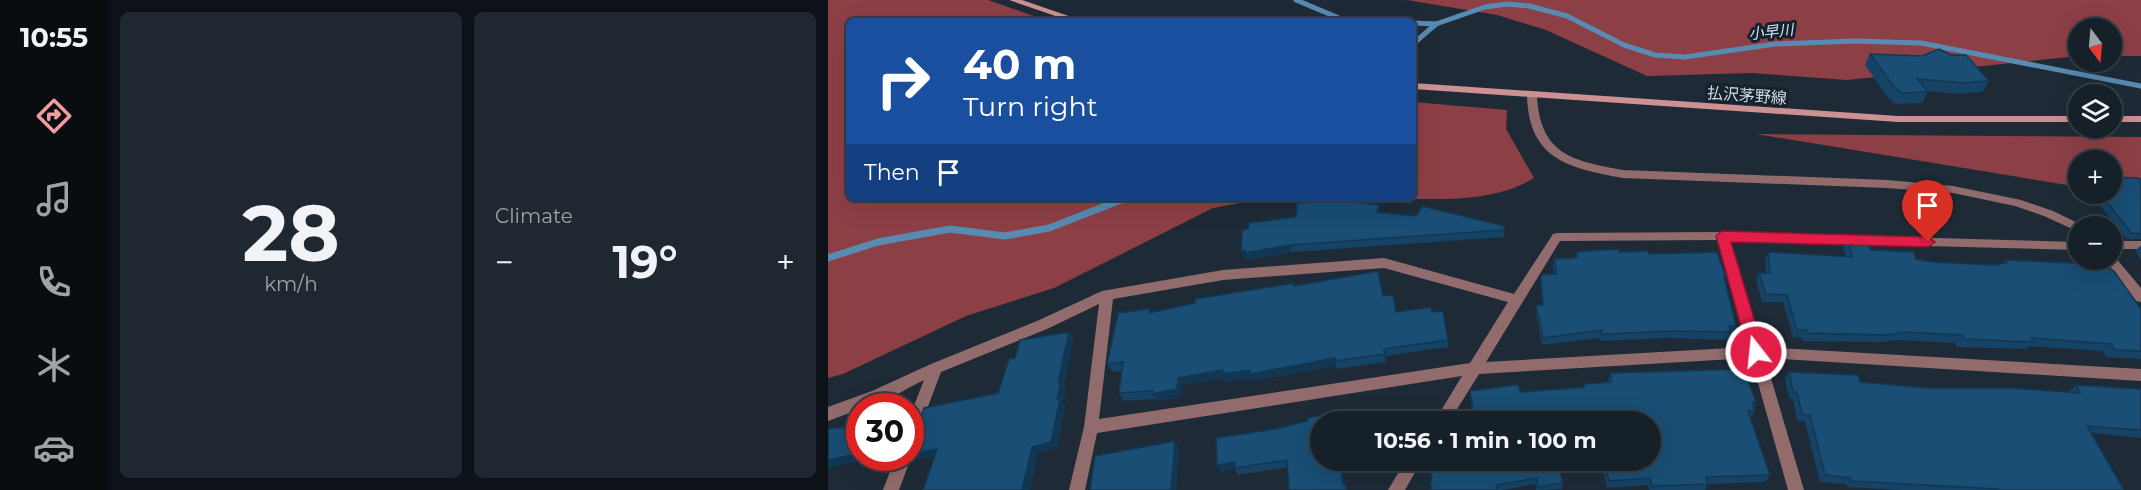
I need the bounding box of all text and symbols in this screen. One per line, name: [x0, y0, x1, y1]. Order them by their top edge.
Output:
north arrow: [2068, 18, 2122, 72]
map controls: [2068, 18, 2122, 270]
water label: 小早川: [1748, 19, 1796, 43]
text: 10:55: [20, 21, 88, 54]
text: 40 m: [963, 38, 1076, 90]
icon: right: [864, 42, 942, 120]
street label: 払沢茅野線: [1706, 83, 1788, 108]
button: layers: [2068, 84, 2122, 138]
text: Turn right: [963, 90, 1098, 123]
icon: directions: [33, 95, 75, 137]
button: +: [2068, 150, 2122, 204]
icon: arrive: [932, 156, 965, 189]
text: Then: [864, 159, 920, 186]
icon: music: [33, 178, 75, 220]
pin: [1902, 180, 1953, 242]
text: 28: [242, 185, 340, 281]
icon: arrive: [1911, 189, 1944, 222]
text: Climate: [495, 204, 573, 228]
button: −: [2068, 216, 2122, 270]
text: 19°: [612, 234, 678, 289]
text: −: [495, 242, 514, 282]
text: +: [776, 242, 795, 282]
icon: phone: [33, 261, 75, 303]
text: km/h: [264, 272, 318, 296]
position arrow: [1724, 320, 1788, 384]
icon: climate: [33, 344, 75, 386]
speed limit sign: 30: [846, 393, 924, 471]
icon: car: [33, 427, 75, 469]
text: 10:56 · 1 min · 100 m: [1374, 427, 1597, 454]

